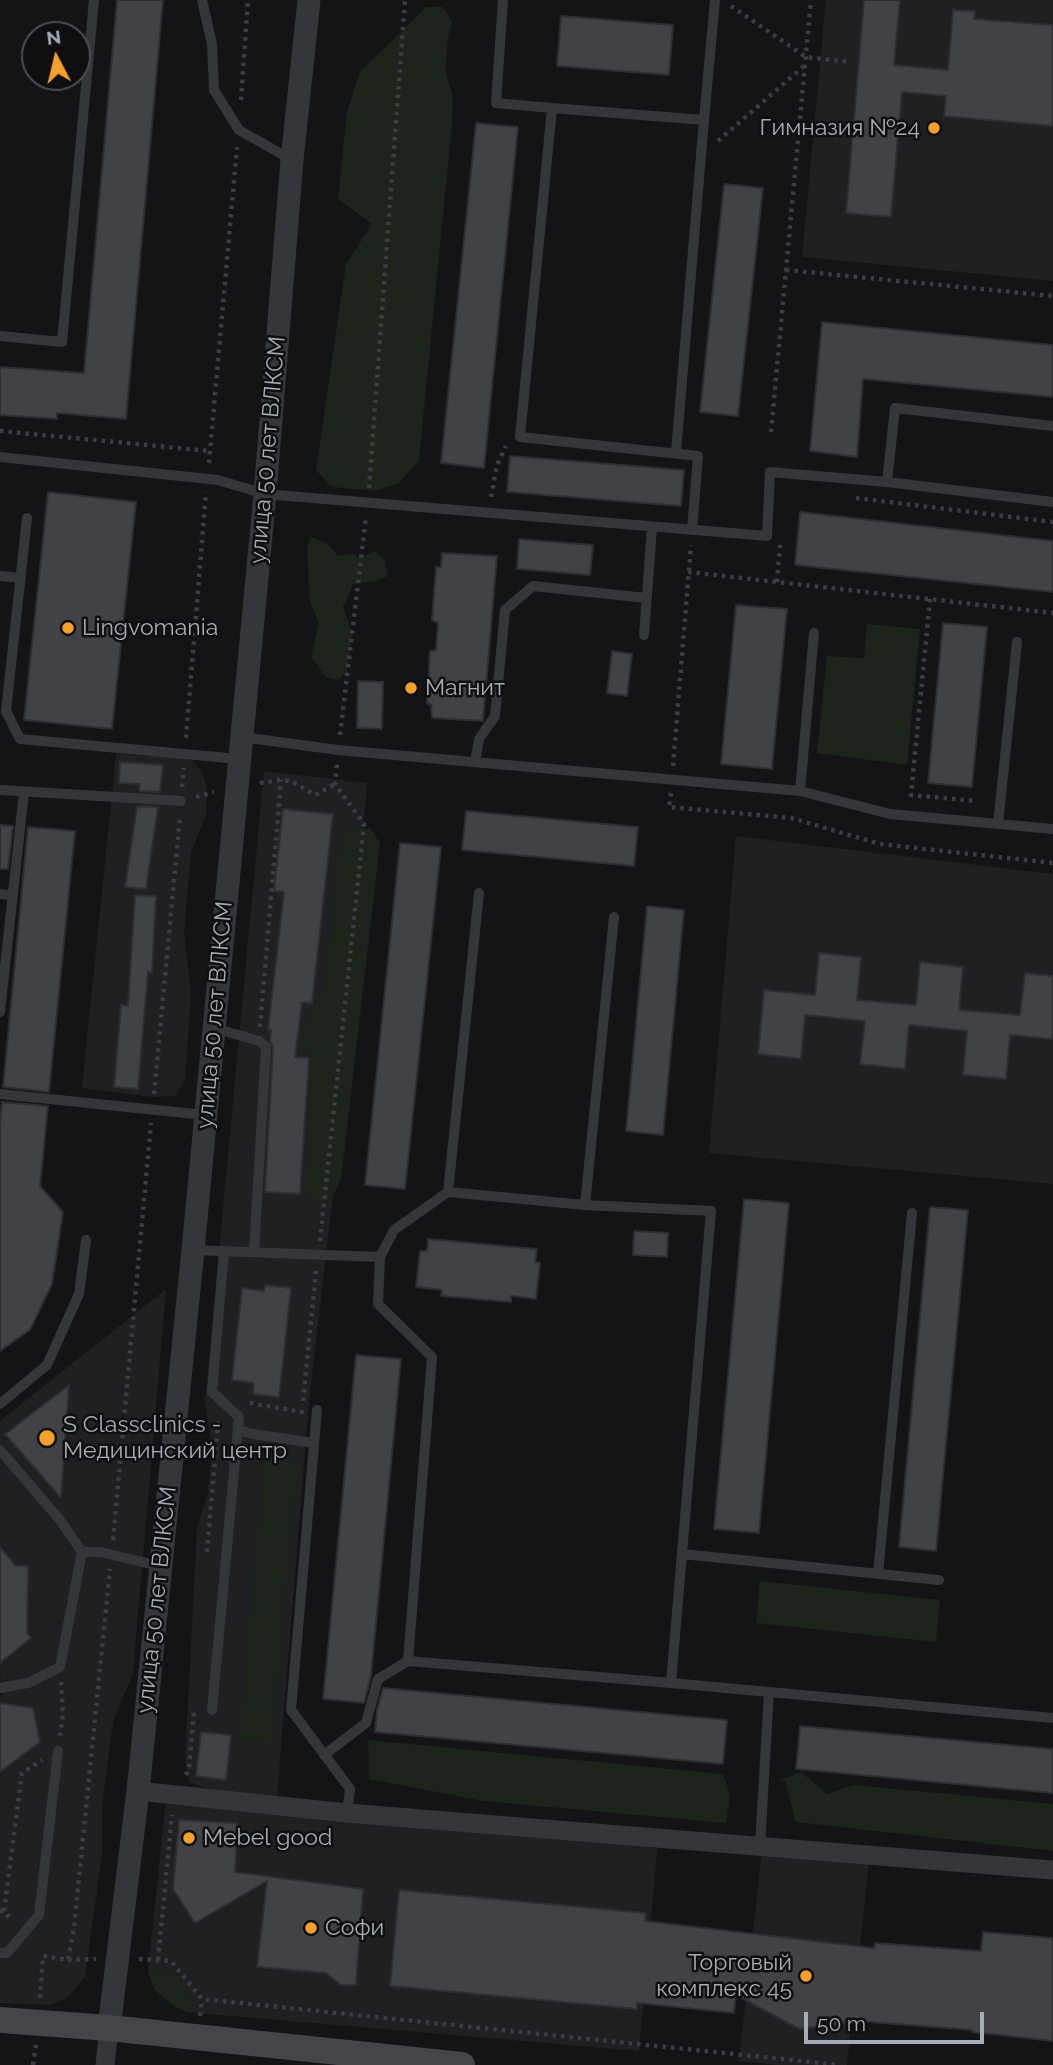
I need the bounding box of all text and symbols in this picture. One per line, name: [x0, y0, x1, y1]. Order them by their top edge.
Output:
north arrow: [21, 21, 91, 91]
text: N: [45, 25, 62, 49]
place label: Гимназия №24: [760, 114, 920, 142]
marker: Гимназия №24: [926, 120, 942, 136]
street label: улица 50 лет ВЛКСМ: [244, 335, 292, 565]
place label: Lingvomania: [82, 614, 218, 642]
marker: Lingvomania: [60, 620, 76, 636]
place label: Магнит: [425, 674, 505, 702]
marker: Магнит: [403, 680, 419, 696]
street label: улица 50 лет ВЛКСМ: [191, 900, 239, 1130]
place label: S Classclinics - Медицинский центр: [63, 1411, 287, 1465]
marker: S Classclinics - Медицинский центр: [37, 1428, 57, 1448]
street label: улица 50 лет ВЛКСМ: [131, 1485, 183, 1715]
place label: Mebel good: [203, 1824, 332, 1852]
marker: Mebel good: [181, 1830, 197, 1846]
place label: Софи: [325, 1914, 384, 1942]
marker: Софи: [303, 1920, 319, 1936]
place label: Торговый комплекс 45: [656, 1949, 792, 2003]
marker: Торговый комплекс 45: [798, 1968, 814, 1984]
scale bar: [808, 1998, 988, 2042]
text: 50 m: [817, 2011, 866, 2036]

